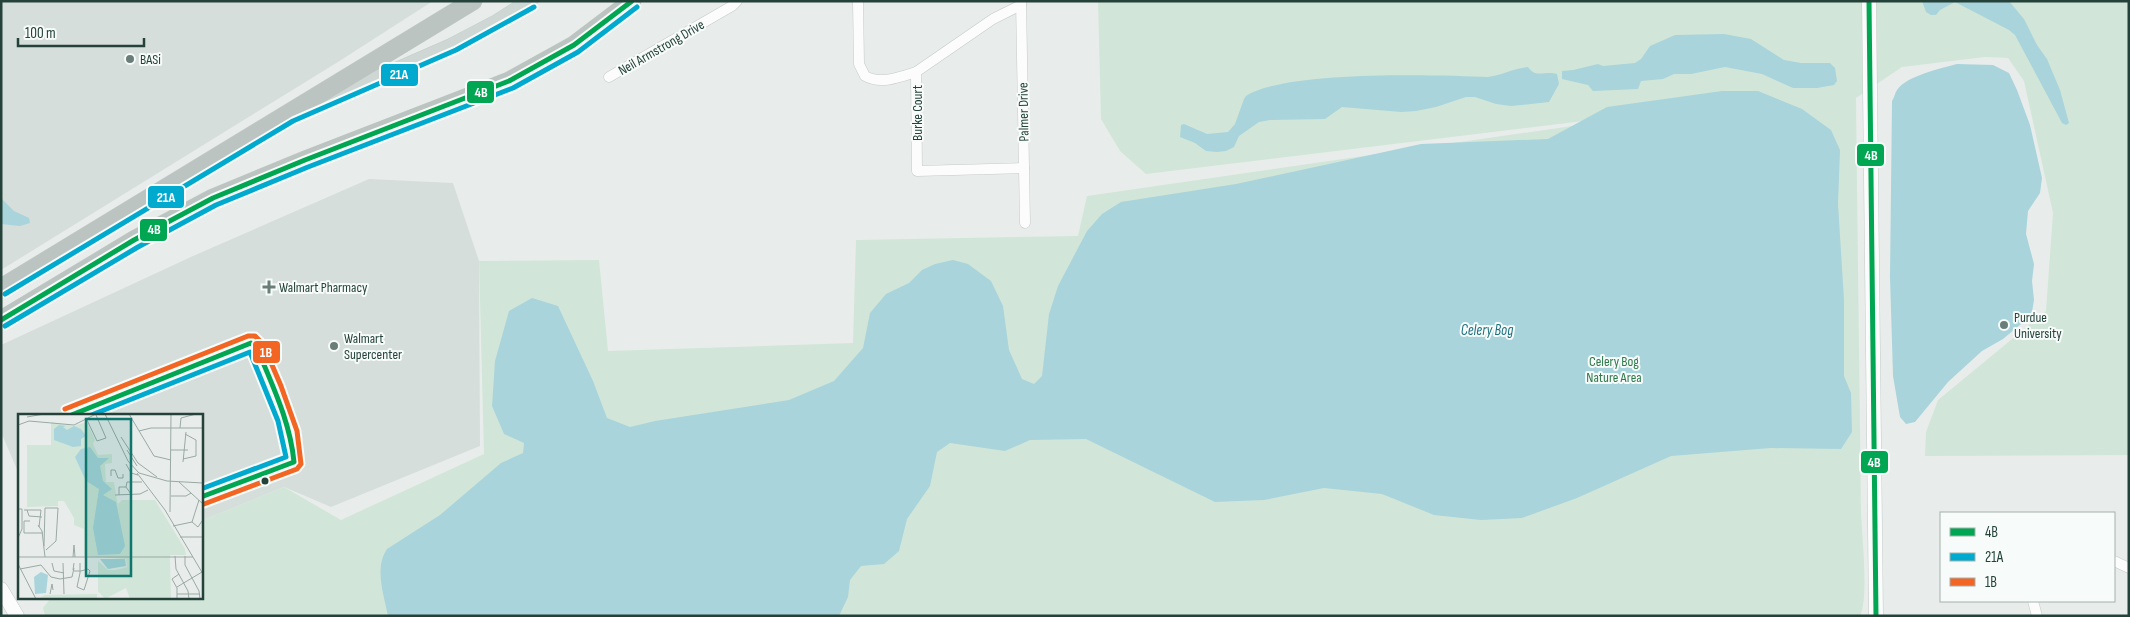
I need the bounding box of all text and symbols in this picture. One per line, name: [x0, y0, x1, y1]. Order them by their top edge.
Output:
scale bar: [18, 15, 144, 47]
street label: Neil Armstrong Drive: [615, 16, 707, 79]
text: 100 m: [25, 24, 56, 43]
place label: BASi: [140, 51, 161, 68]
marker: BASi: [124, 53, 136, 65]
line badge: 21A: [380, 63, 419, 87]
text: 21A: [390, 66, 409, 83]
line badge: 4B: [466, 80, 495, 104]
street label: Palmer Drive: [1014, 82, 1033, 142]
text: 4B: [474, 84, 488, 101]
street label: Burke Court: [909, 85, 926, 141]
line badge: 4B: [1856, 143, 1885, 167]
text: 4B: [1864, 147, 1878, 164]
line badge: 21A: [147, 185, 185, 209]
text: 21A: [157, 189, 176, 206]
line badge: 4B: [139, 218, 168, 242]
text: 4B: [147, 221, 161, 238]
place label: Walmart Pharmacy: [279, 279, 368, 296]
marker: Walmart Pharmacy: [263, 281, 275, 293]
place label: Purdue University: [2014, 309, 2062, 342]
marker: Purdue University: [1998, 319, 2010, 331]
water label: Celery Bog: [1461, 321, 1513, 340]
place label: Walmart Supercenter: [344, 330, 402, 363]
line badge: 1B: [252, 340, 281, 364]
marker: Walmart Supercenter: [328, 340, 340, 352]
text: 1B: [260, 344, 272, 361]
park label: Celery Bog Nature Area: [1586, 353, 1642, 386]
inset map: [18, 414, 202, 600]
line badge: 4B: [1860, 450, 1889, 474]
text: 4B: [1867, 454, 1881, 471]
unlabelled marker: [260, 476, 270, 486]
legend: [1940, 512, 2115, 602]
text: 4B: [1985, 523, 1998, 542]
text: 21A: [1985, 548, 2004, 567]
text: 1B: [1985, 573, 1997, 592]

